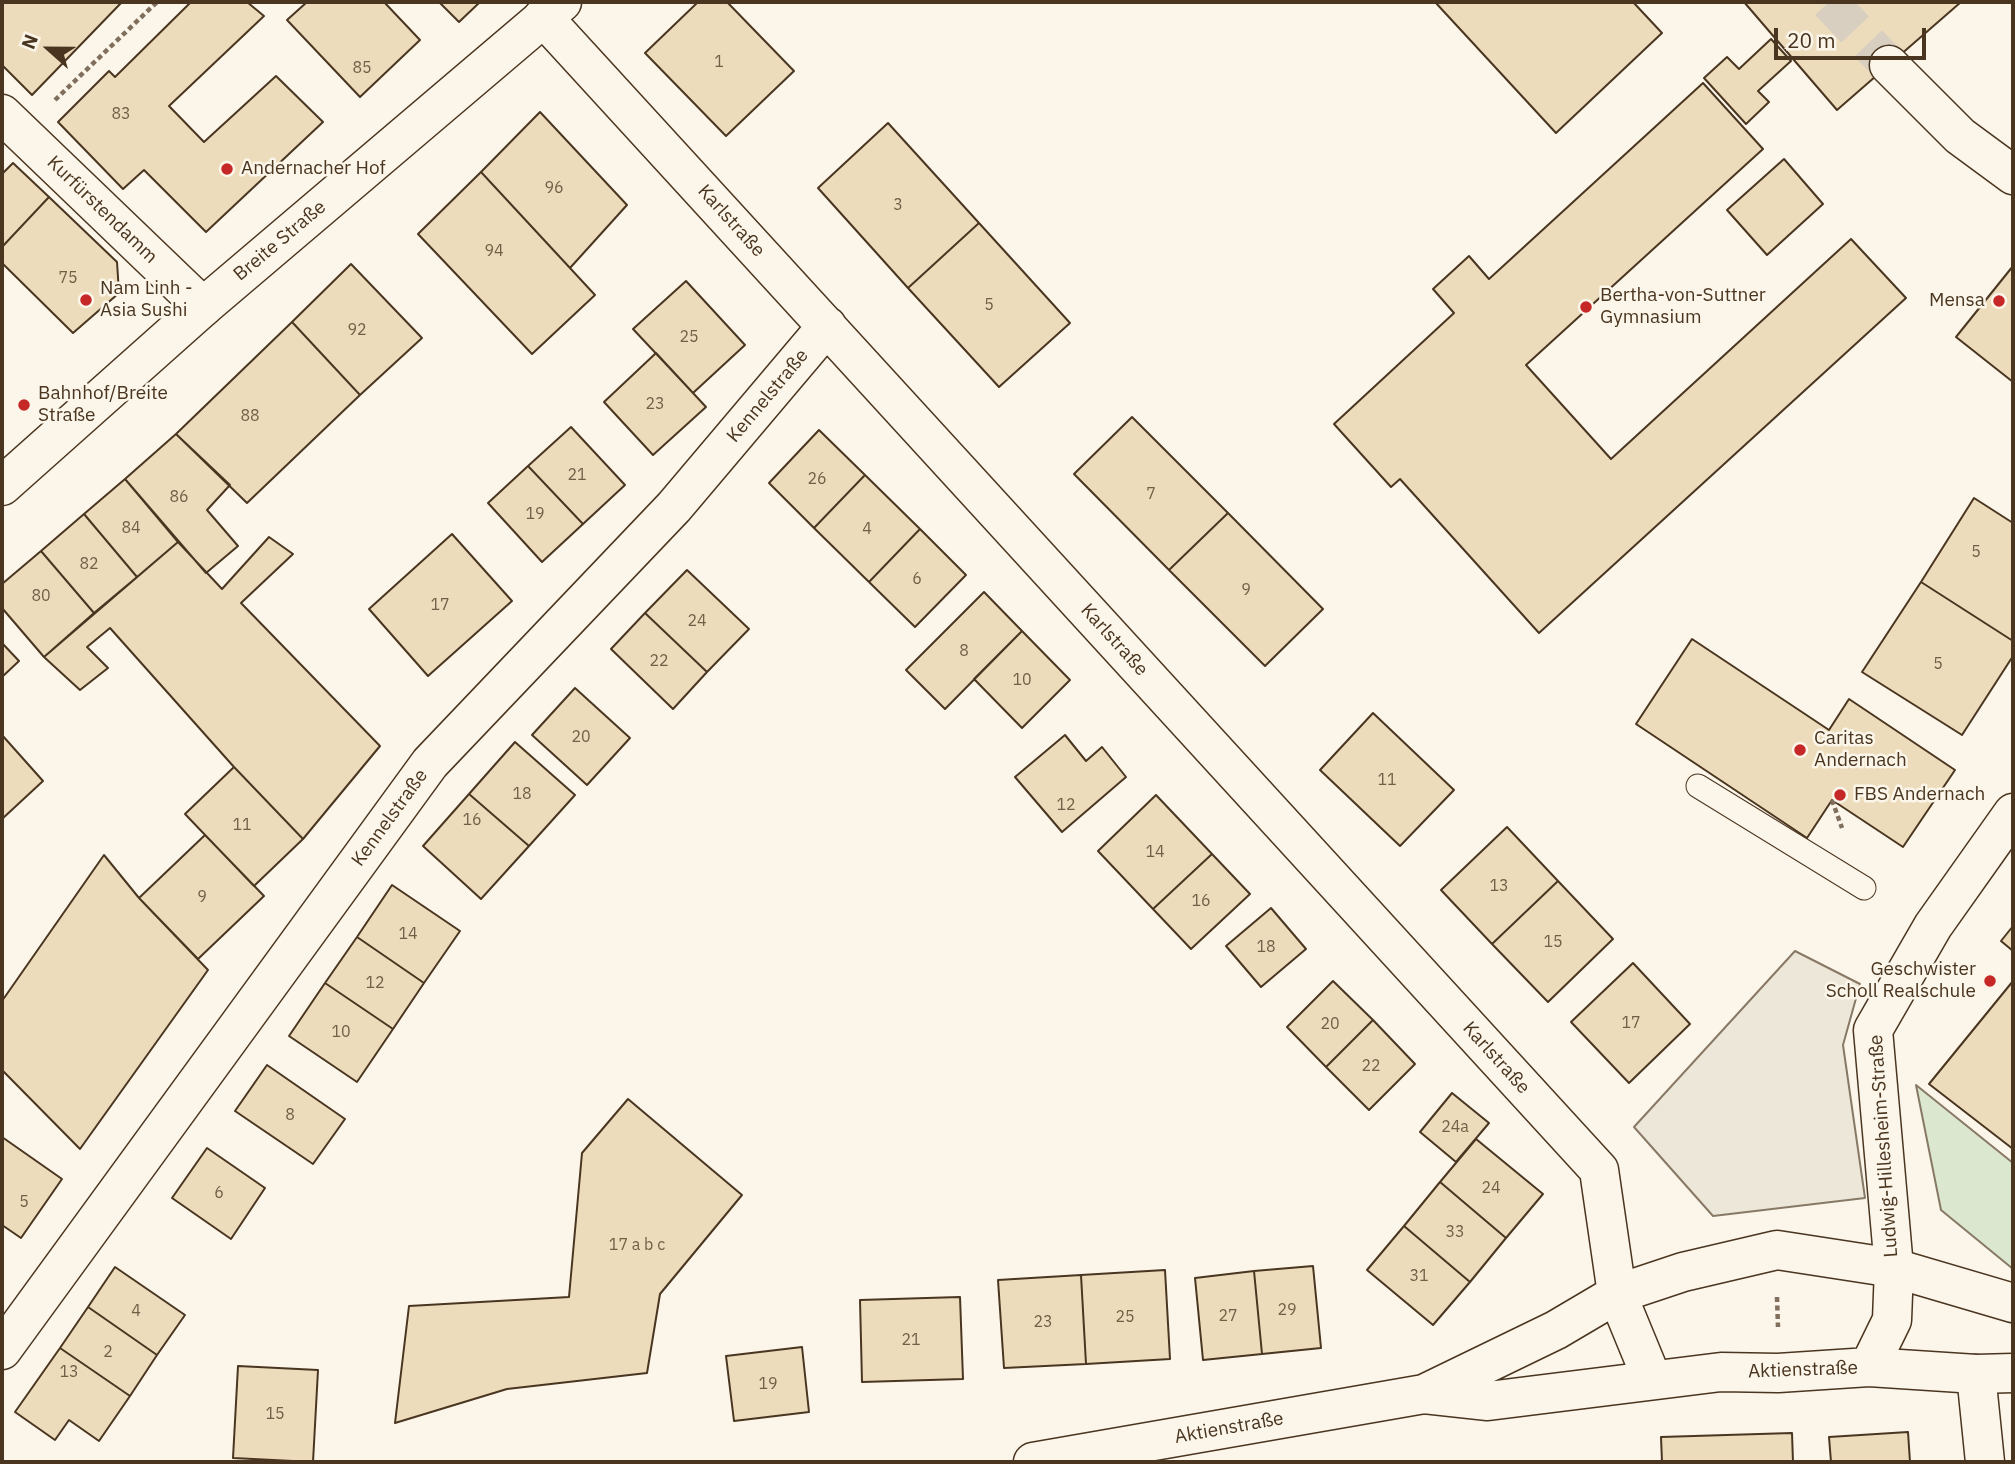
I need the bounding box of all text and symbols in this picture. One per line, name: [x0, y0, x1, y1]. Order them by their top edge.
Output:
north arrow: [14, 14, 84, 84]
scale bar: [1777, 14, 1929, 58]
text: 20 m: [1787, 26, 1836, 54]
text: N: [16, 31, 43, 52]
house number: 1: [714, 52, 724, 72]
house number: 85: [352, 58, 372, 78]
house number: 83: [111, 104, 131, 124]
street label: Kurfürstendamm: [42, 151, 162, 269]
place label: Andernacher Hof: [241, 158, 386, 180]
marker: Andernacher Hof: [219, 161, 235, 177]
house number: 96: [544, 178, 564, 198]
street label: Karlstraße: [693, 180, 769, 262]
house number: 3: [893, 195, 903, 215]
street label: Breite Straße: [229, 196, 331, 286]
house number: 94: [484, 241, 504, 261]
house number: 75: [58, 268, 78, 288]
place label: Nam Linh - Asia Sushi: [100, 278, 193, 322]
place label: Bertha-von-Suttner Gymnasium: [1600, 285, 1766, 329]
place label: Mensa: [1929, 290, 1985, 312]
marker: Nam Linh - Asia Sushi: [78, 292, 94, 308]
marker: Mensa: [1991, 293, 2007, 309]
house number: 5: [984, 295, 994, 315]
marker: Bertha-von-Suttner Gymnasium: [1578, 299, 1594, 315]
house number: 92: [347, 320, 367, 340]
house number: 25: [679, 327, 699, 347]
street label: Kennelstraße: [722, 345, 814, 447]
place label: Bahnhof/Breite Straße: [38, 383, 168, 427]
house number: 23: [645, 394, 665, 414]
marker: Bahnhof/Breite Straße: [16, 397, 32, 413]
house number: 88: [240, 406, 260, 426]
house number: 21: [567, 465, 587, 485]
house number: 26: [807, 469, 827, 489]
house number: 7: [1146, 484, 1156, 504]
house number: 86: [169, 487, 189, 507]
house number: 19: [525, 504, 545, 524]
house number: 84: [121, 518, 141, 538]
house number: 4: [862, 519, 872, 539]
house number: 5: [1971, 542, 1981, 562]
house number: 82: [79, 554, 99, 574]
house number: 6: [912, 569, 922, 589]
house number: 9: [1241, 580, 1251, 600]
house number: 80: [31, 586, 51, 606]
house number: 17: [430, 595, 450, 615]
street label: Karlstraße: [1076, 599, 1152, 681]
house number: 24: [687, 611, 707, 631]
house number: 8: [959, 641, 969, 661]
house number: 22: [649, 651, 669, 671]
house number: 5: [1933, 654, 1943, 674]
house number: 10: [1012, 670, 1032, 690]
house number: 20: [571, 727, 591, 747]
place label: Caritas Andernach: [1814, 728, 1907, 772]
marker: Caritas Andernach: [1792, 742, 1808, 758]
street label: Kennelstraße: [347, 765, 433, 871]
house number: 11: [1377, 770, 1397, 790]
house number: 18: [512, 784, 532, 804]
place label: FBS Andernach: [1854, 784, 1985, 806]
marker: FBS Andernach: [1832, 787, 1848, 803]
house number: 12: [1056, 795, 1076, 815]
house number: 16: [462, 810, 482, 830]
house number: 11: [232, 815, 252, 835]
house number: 14: [1145, 842, 1165, 862]
house number: 13: [1489, 876, 1509, 896]
house number: 9: [197, 887, 207, 907]
house number: 16: [1191, 891, 1211, 911]
house number: 14: [398, 924, 418, 944]
house number: 15: [1543, 932, 1563, 952]
house number: 18: [1256, 937, 1276, 957]
place label: Geschwister Scholl Realschule: [1826, 959, 1976, 1003]
house number: 12: [365, 973, 385, 993]
marker: Geschwister Scholl Realschule: [1982, 973, 1998, 989]
house number: 17: [1621, 1013, 1641, 1033]
house number: 20: [1320, 1014, 1340, 1034]
street label: Karlstraße: [1458, 1017, 1534, 1099]
house number: 10: [331, 1022, 351, 1042]
street label: Ludwig-Hillesheim-Straße: [1865, 1034, 1903, 1258]
house number: 22: [1361, 1056, 1381, 1076]
house number: 8: [285, 1105, 295, 1125]
house number: 24a: [1441, 1117, 1469, 1137]
house number: 24: [1481, 1178, 1501, 1198]
house number: 6: [214, 1183, 224, 1203]
house number: 5: [19, 1192, 29, 1212]
house number: 33: [1445, 1222, 1465, 1242]
house number: 17 a b c: [609, 1235, 665, 1255]
house number: 31: [1409, 1266, 1429, 1286]
house number: 29: [1277, 1300, 1297, 1320]
house number: 4: [131, 1301, 141, 1321]
house number: 27: [1218, 1306, 1238, 1326]
house number: 25: [1115, 1307, 1135, 1327]
house number: 23: [1033, 1312, 1053, 1332]
house number: 21: [901, 1330, 921, 1350]
house number: 2: [103, 1342, 113, 1362]
street label: Aktienstraße: [1748, 1357, 1858, 1383]
house number: 13: [59, 1362, 79, 1382]
house number: 19: [758, 1374, 778, 1394]
house number: 15: [265, 1404, 285, 1424]
street label: Aktienstraße: [1173, 1407, 1285, 1449]

